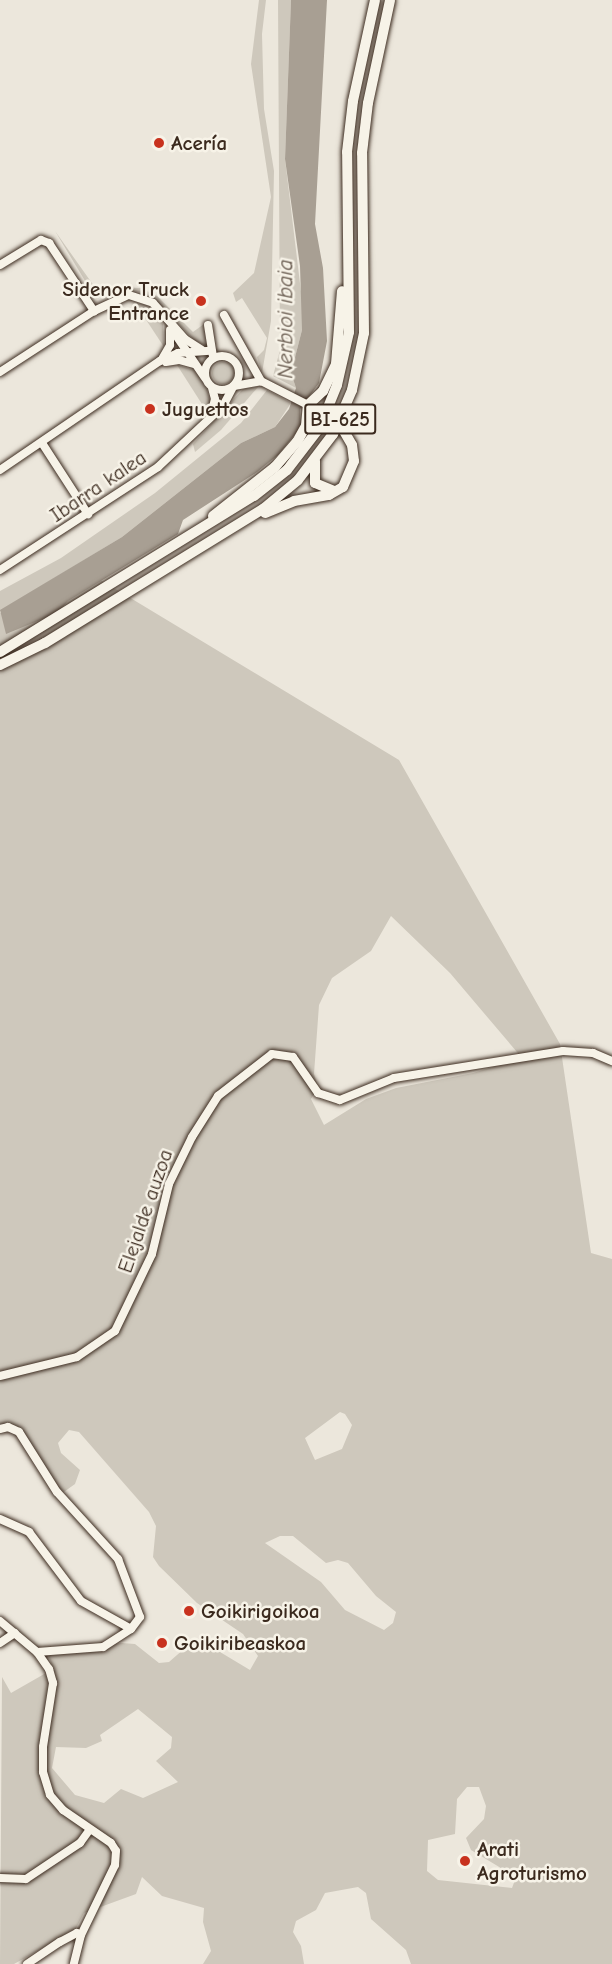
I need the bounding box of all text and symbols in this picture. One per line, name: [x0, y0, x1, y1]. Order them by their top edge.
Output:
place label: Acería: [171, 130, 227, 156]
marker: Acería: [152, 136, 166, 150]
water label: Nerbioi ibaia: [273, 259, 299, 379]
place label: Sidenor Truck Entrance: [63, 276, 189, 326]
marker: Sidenor Truck Entrance: [194, 294, 208, 308]
place label: Juguettos: [162, 396, 249, 422]
marker: Juguettos: [143, 402, 157, 416]
road number: BI-625: [304, 402, 376, 436]
street label: Ibarra kalea: [45, 445, 151, 527]
street label: Elejalde auzoa: [112, 1146, 178, 1276]
place label: Goikirigoikoa: [201, 1598, 320, 1624]
marker: Goikirigoikoa: [182, 1604, 196, 1618]
place label: Goikiribeaskoa: [174, 1630, 306, 1656]
marker: Goikiribeaskoa: [155, 1636, 169, 1650]
place label: Arati Agroturismo: [477, 1836, 587, 1886]
marker: Arati Agroturismo: [458, 1854, 472, 1868]

